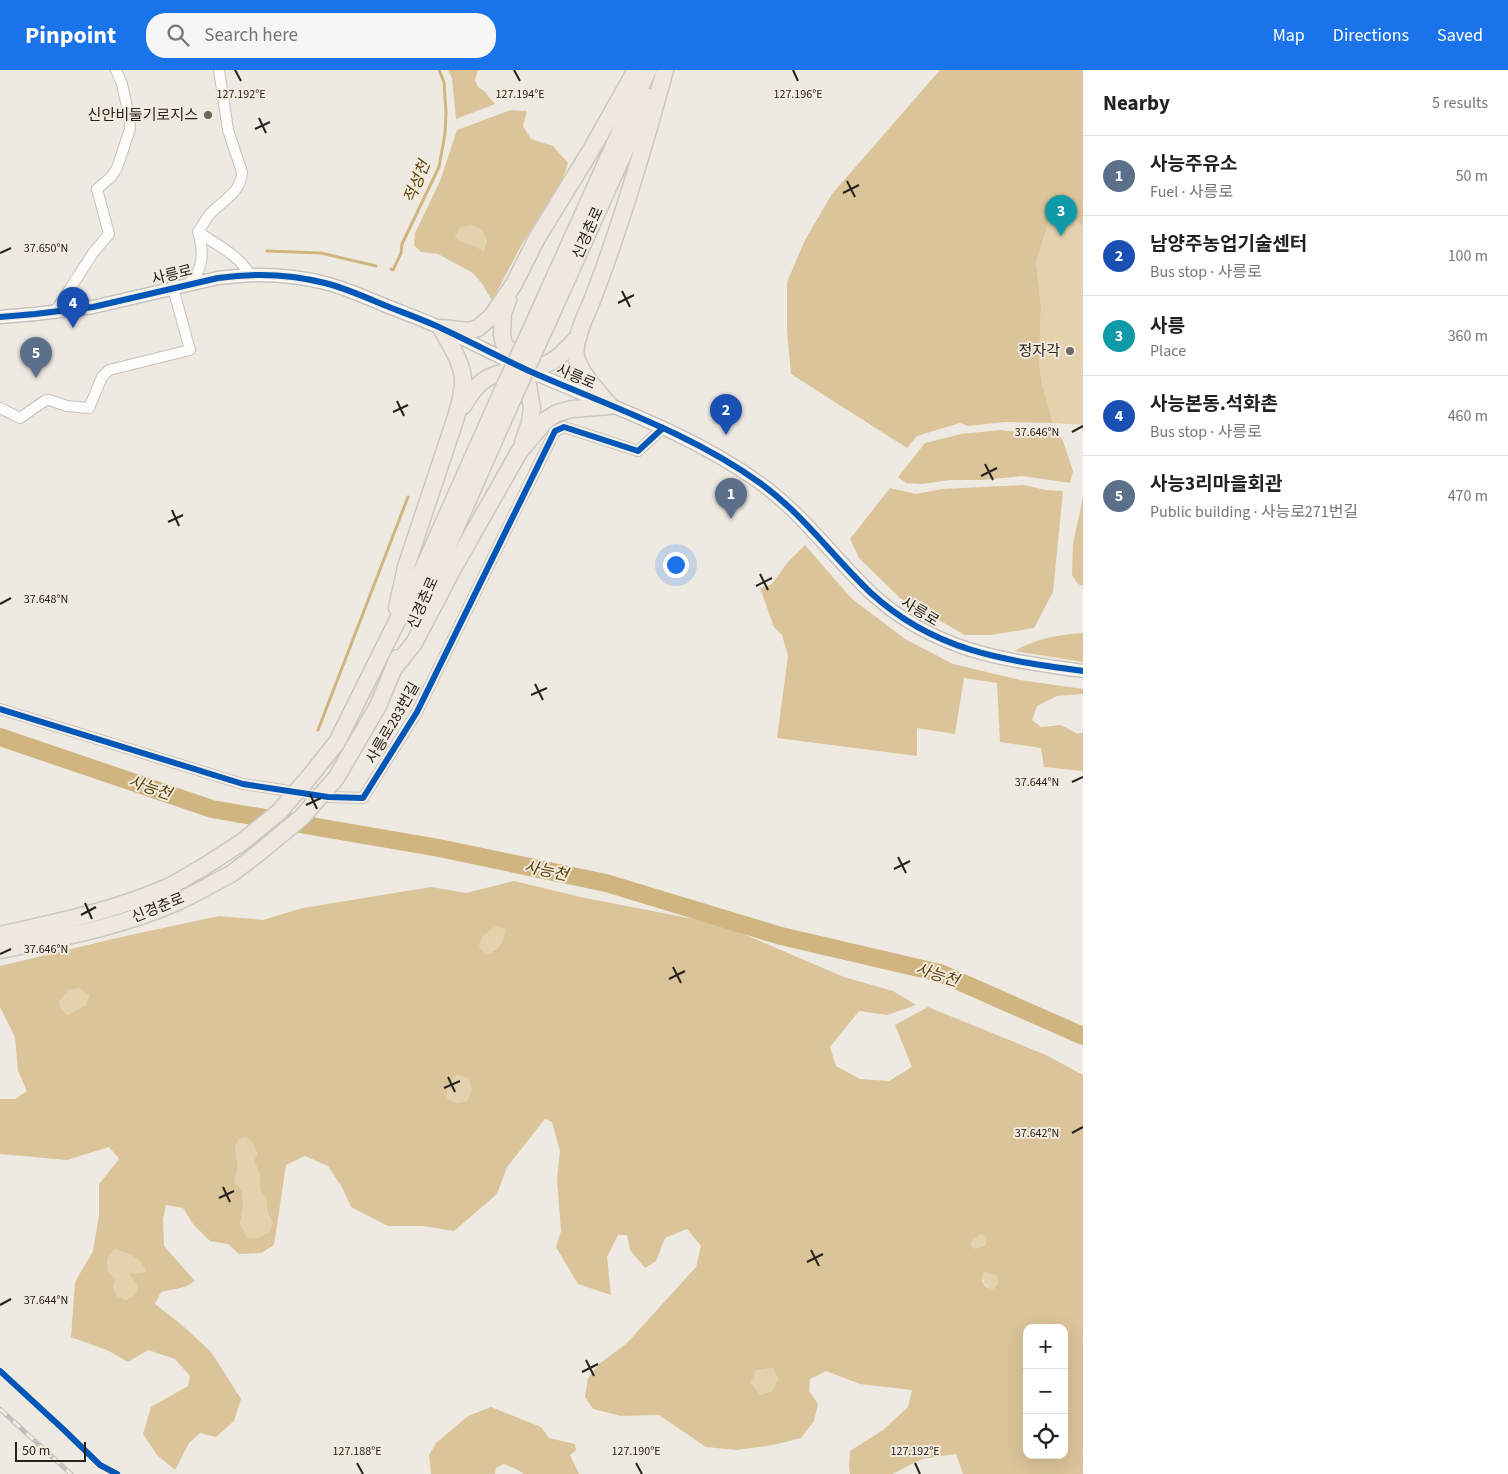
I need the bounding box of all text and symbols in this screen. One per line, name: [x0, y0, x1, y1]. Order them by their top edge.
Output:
search box: [146, 13, 496, 58]
text: Pinpoint: [25, 18, 116, 53]
icon: search: [164, 21, 192, 49]
text: Search here: [204, 22, 298, 49]
text: Map: [1273, 23, 1305, 48]
text: Directions: [1333, 23, 1409, 48]
text: Saved: [1437, 23, 1483, 48]
text: 127.192°E: [216, 86, 266, 103]
text: 127.194°E: [495, 86, 545, 103]
text: 127.196°E: [773, 86, 823, 103]
text: Nearby: [1103, 88, 1170, 118]
text: 5 results: [1432, 92, 1488, 114]
place label: 신안비둘기로지스: [88, 105, 198, 126]
marker: 신안비둘기로지스: [202, 109, 214, 121]
text: 사능주유소: [1150, 151, 1237, 178]
water label: 적성천: [399, 155, 436, 207]
text: 1: [1115, 165, 1123, 187]
text: 50 m: [1456, 165, 1488, 187]
text: Fuel · 사릉로: [1150, 181, 1233, 203]
pin: 3: [1045, 195, 1077, 236]
street label: 신경춘로: [567, 204, 609, 262]
text: 남양주농업기술센터: [1150, 231, 1307, 258]
text: 37.650°N: [24, 240, 68, 257]
text: 2: [1115, 245, 1123, 267]
text: 100 m: [1448, 245, 1488, 267]
street label: 사릉로: [149, 260, 195, 290]
text: Bus stop · 사릉로: [1150, 261, 1262, 283]
pin: 4: [57, 287, 89, 328]
text: 사릉: [1150, 313, 1185, 340]
text: 3: [1115, 325, 1123, 347]
text: 360 m: [1448, 325, 1488, 347]
pin: 5: [20, 337, 52, 378]
text: Place: [1150, 340, 1186, 362]
place label: 정자각: [1019, 341, 1060, 362]
marker: 정자각: [1064, 345, 1076, 357]
street label: 사릉로: [553, 359, 599, 395]
text: 사능본동.석화촌: [1150, 391, 1278, 418]
pin: 2: [710, 394, 742, 435]
text: 4: [1115, 405, 1123, 427]
text: 460 m: [1448, 405, 1488, 427]
text: Bus stop · 사릉로: [1150, 421, 1262, 443]
text: 37.646°N: [1015, 424, 1059, 441]
text: 사능3리마을회관: [1150, 471, 1282, 498]
pin: 1: [715, 478, 747, 519]
text: 5: [1115, 485, 1123, 507]
text: 470 m: [1448, 485, 1488, 507]
text: Public building · 사능로271번길: [1150, 501, 1358, 523]
your location: [663, 552, 689, 578]
street label: 신경춘로: [402, 574, 444, 632]
text: 37.648°N: [24, 591, 68, 608]
street label: 사릉로: [897, 592, 943, 632]
street label: 사릉로283번길: [361, 678, 425, 768]
water label: 사능천: [126, 770, 177, 806]
text: 37.644°N: [1015, 774, 1059, 791]
water label: 사능천: [522, 856, 572, 887]
street label: 신경춘로: [128, 888, 188, 928]
text: 37.646°N: [24, 941, 68, 958]
water label: 사능천: [913, 958, 964, 993]
text: 37.642°N: [1015, 1125, 1059, 1142]
text: 37.644°N: [24, 1292, 68, 1309]
map controls: [1023, 1324, 1068, 1459]
button: +: [1023, 1324, 1068, 1369]
button: −: [1023, 1369, 1068, 1414]
button: locate: [1023, 1414, 1068, 1459]
scale bar: [15, 1439, 86, 1462]
text: 50 m: [22, 1441, 50, 1461]
text: 127.188°E: [332, 1443, 382, 1460]
text: 127.190°E: [611, 1443, 661, 1460]
text: 127.192°E: [890, 1443, 940, 1460]

